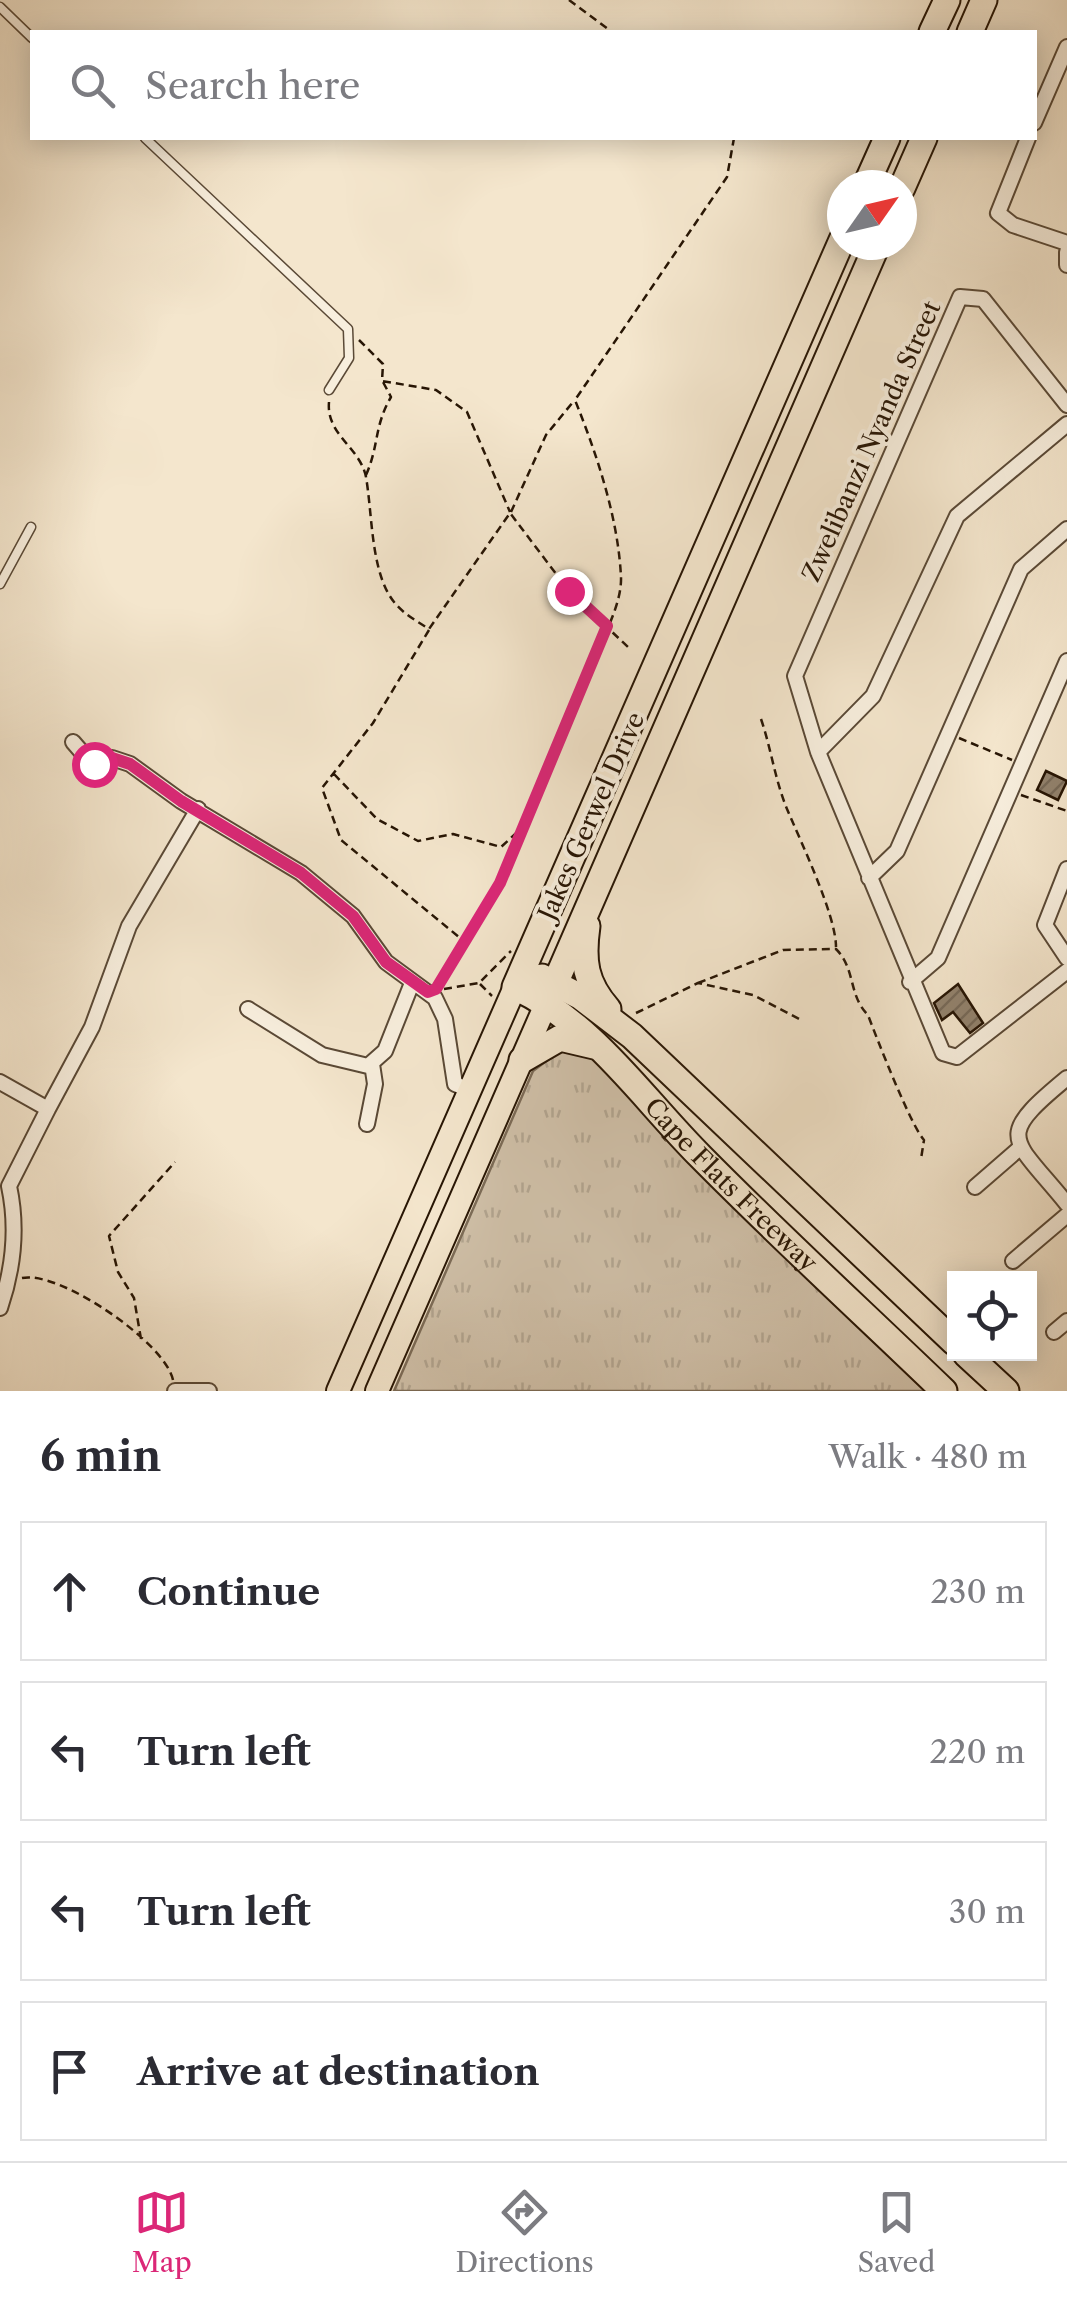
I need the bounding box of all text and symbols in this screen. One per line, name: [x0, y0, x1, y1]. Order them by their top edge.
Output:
search box: [30, 30, 1037, 140]
icon: search: [65, 58, 120, 113]
text: Search here: [145, 62, 360, 109]
north arrow: [827, 170, 917, 260]
street label: Zwelibanzi Nyanda Street: [795, 296, 948, 586]
route end: [547, 569, 593, 615]
street label: Jakes Gerwel Drive: [530, 707, 651, 929]
route start: [72, 742, 118, 788]
street label: Cape Flats Freeway: [638, 1092, 824, 1279]
map controls: [947, 1271, 1037, 1361]
button: locate: [947, 1271, 1037, 1361]
text: 6 min: [40, 1430, 161, 1482]
text: Walk · 480 m: [828, 1437, 1027, 1476]
icon: ahead: [42, 1564, 97, 1619]
text: Continue: [137, 1568, 320, 1615]
text: 230 m: [930, 1572, 1025, 1611]
icon: left: [42, 1724, 97, 1779]
text: Turn left: [137, 1728, 311, 1775]
text: 220 m: [930, 1732, 1025, 1771]
icon: left: [42, 1884, 97, 1939]
text: Turn left: [137, 1888, 311, 1935]
text: 30 m: [949, 1892, 1025, 1931]
icon: arrive: [42, 2044, 97, 2099]
text: Arrive at destination: [137, 2048, 540, 2095]
tab: Map: [132, 2185, 192, 2279]
tab: Directions: [455, 2185, 594, 2279]
tab: Saved: [857, 2185, 935, 2279]

